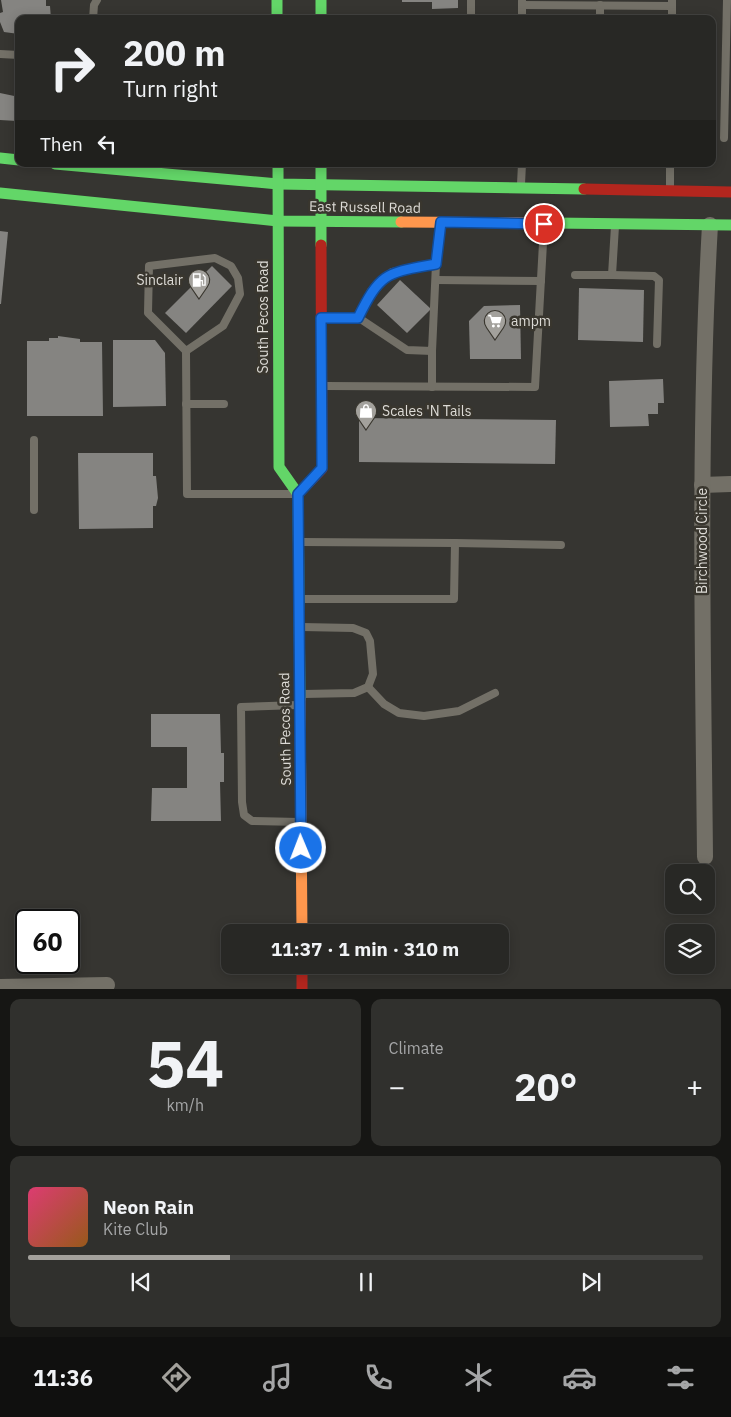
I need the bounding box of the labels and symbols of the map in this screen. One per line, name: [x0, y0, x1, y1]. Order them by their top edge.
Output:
street label: East Russell Road: [309, 197, 421, 217]
pin: [523, 203, 565, 245]
street label: South Pecos Road: [254, 260, 272, 374]
fuel station icon: Sinclair: [187, 268, 211, 299]
place label: Sinclair: [136, 271, 183, 289]
supermarket icon: ampm: [483, 309, 507, 340]
place label: ampm: [511, 312, 551, 330]
shop icon: Scales 'N Tails: [354, 399, 378, 430]
place label: Scales 'N Tails: [382, 402, 472, 420]
street label: Birchwood Circle: [693, 488, 711, 594]
street label: South Pecos Road: [275, 672, 295, 786]
position arrow: [274, 821, 326, 873]
speed limit sign: 60: [15, 909, 80, 974]

